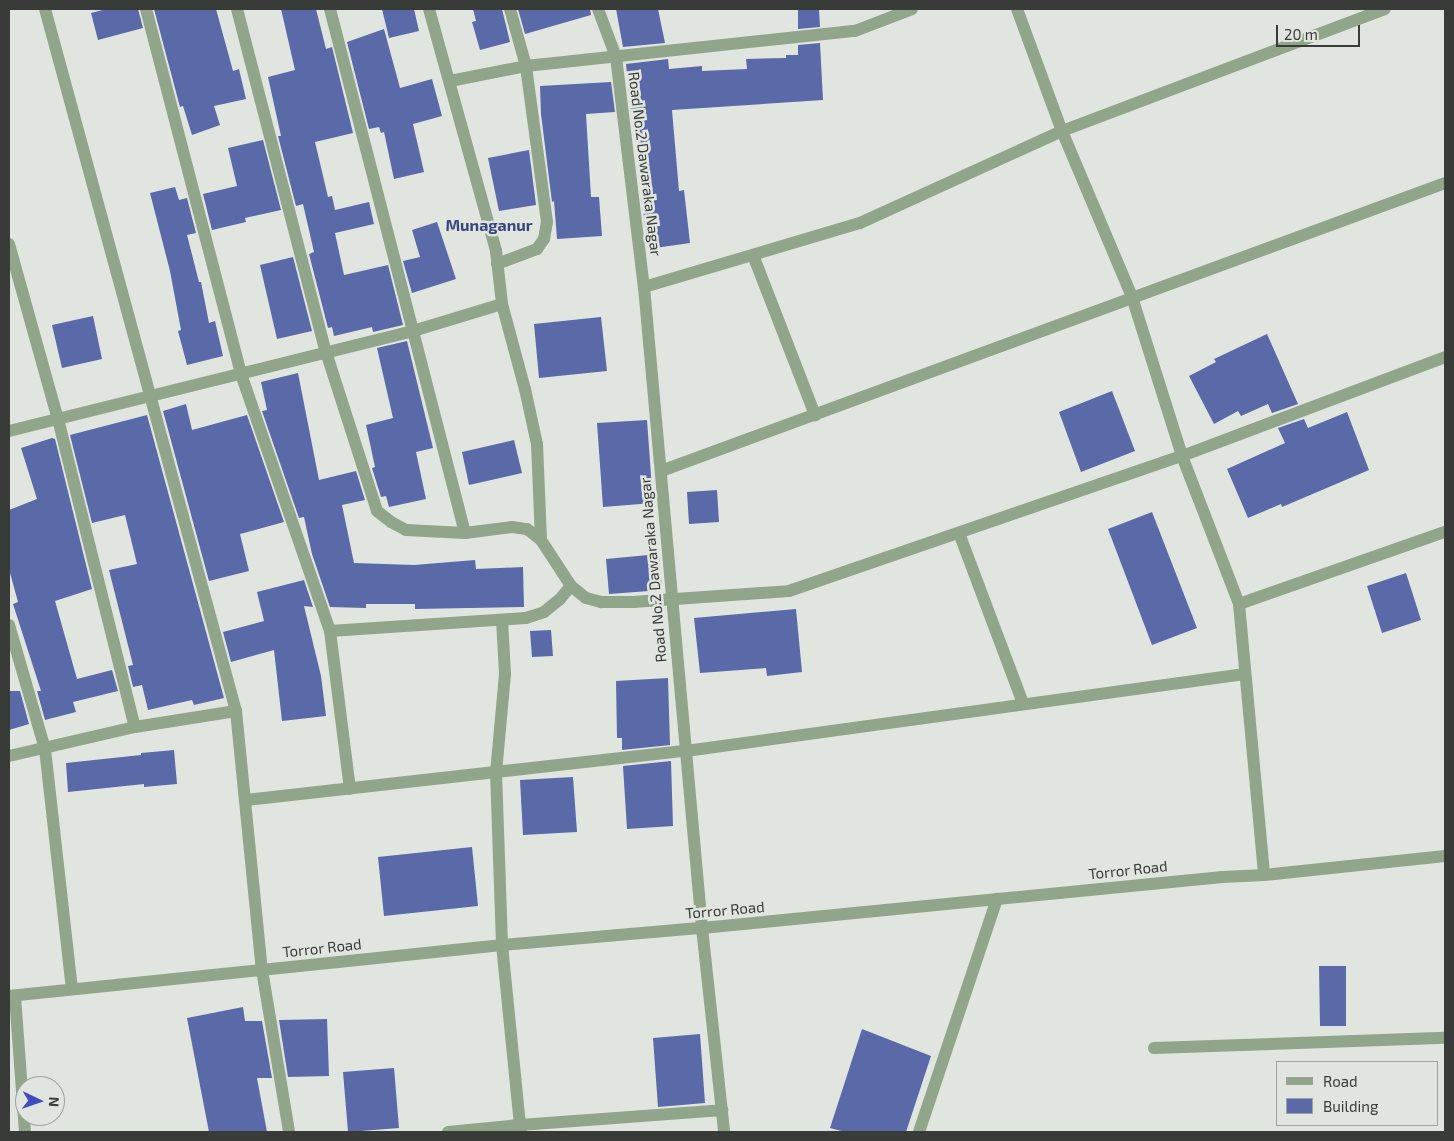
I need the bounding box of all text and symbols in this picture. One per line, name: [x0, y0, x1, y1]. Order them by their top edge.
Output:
scale bar: [1279, 15, 1363, 47]
text: 20 m: [1284, 25, 1318, 43]
street label: Road No.2 Dawaraka Nagar: [625, 71, 665, 257]
district label: Munaganur: [445, 215, 533, 235]
street label: Road No.2 Dawaraka Nagar: [636, 477, 670, 663]
street label: Torror Road: [1087, 857, 1169, 883]
street label: Torror Road: [684, 898, 766, 922]
street label: Torror Road: [281, 935, 363, 961]
legend: [1276, 1061, 1439, 1126]
text: Road: [1323, 1072, 1358, 1090]
north arrow: [15, 1076, 65, 1126]
text: N: [46, 1096, 63, 1107]
text: Building: [1323, 1097, 1378, 1115]

